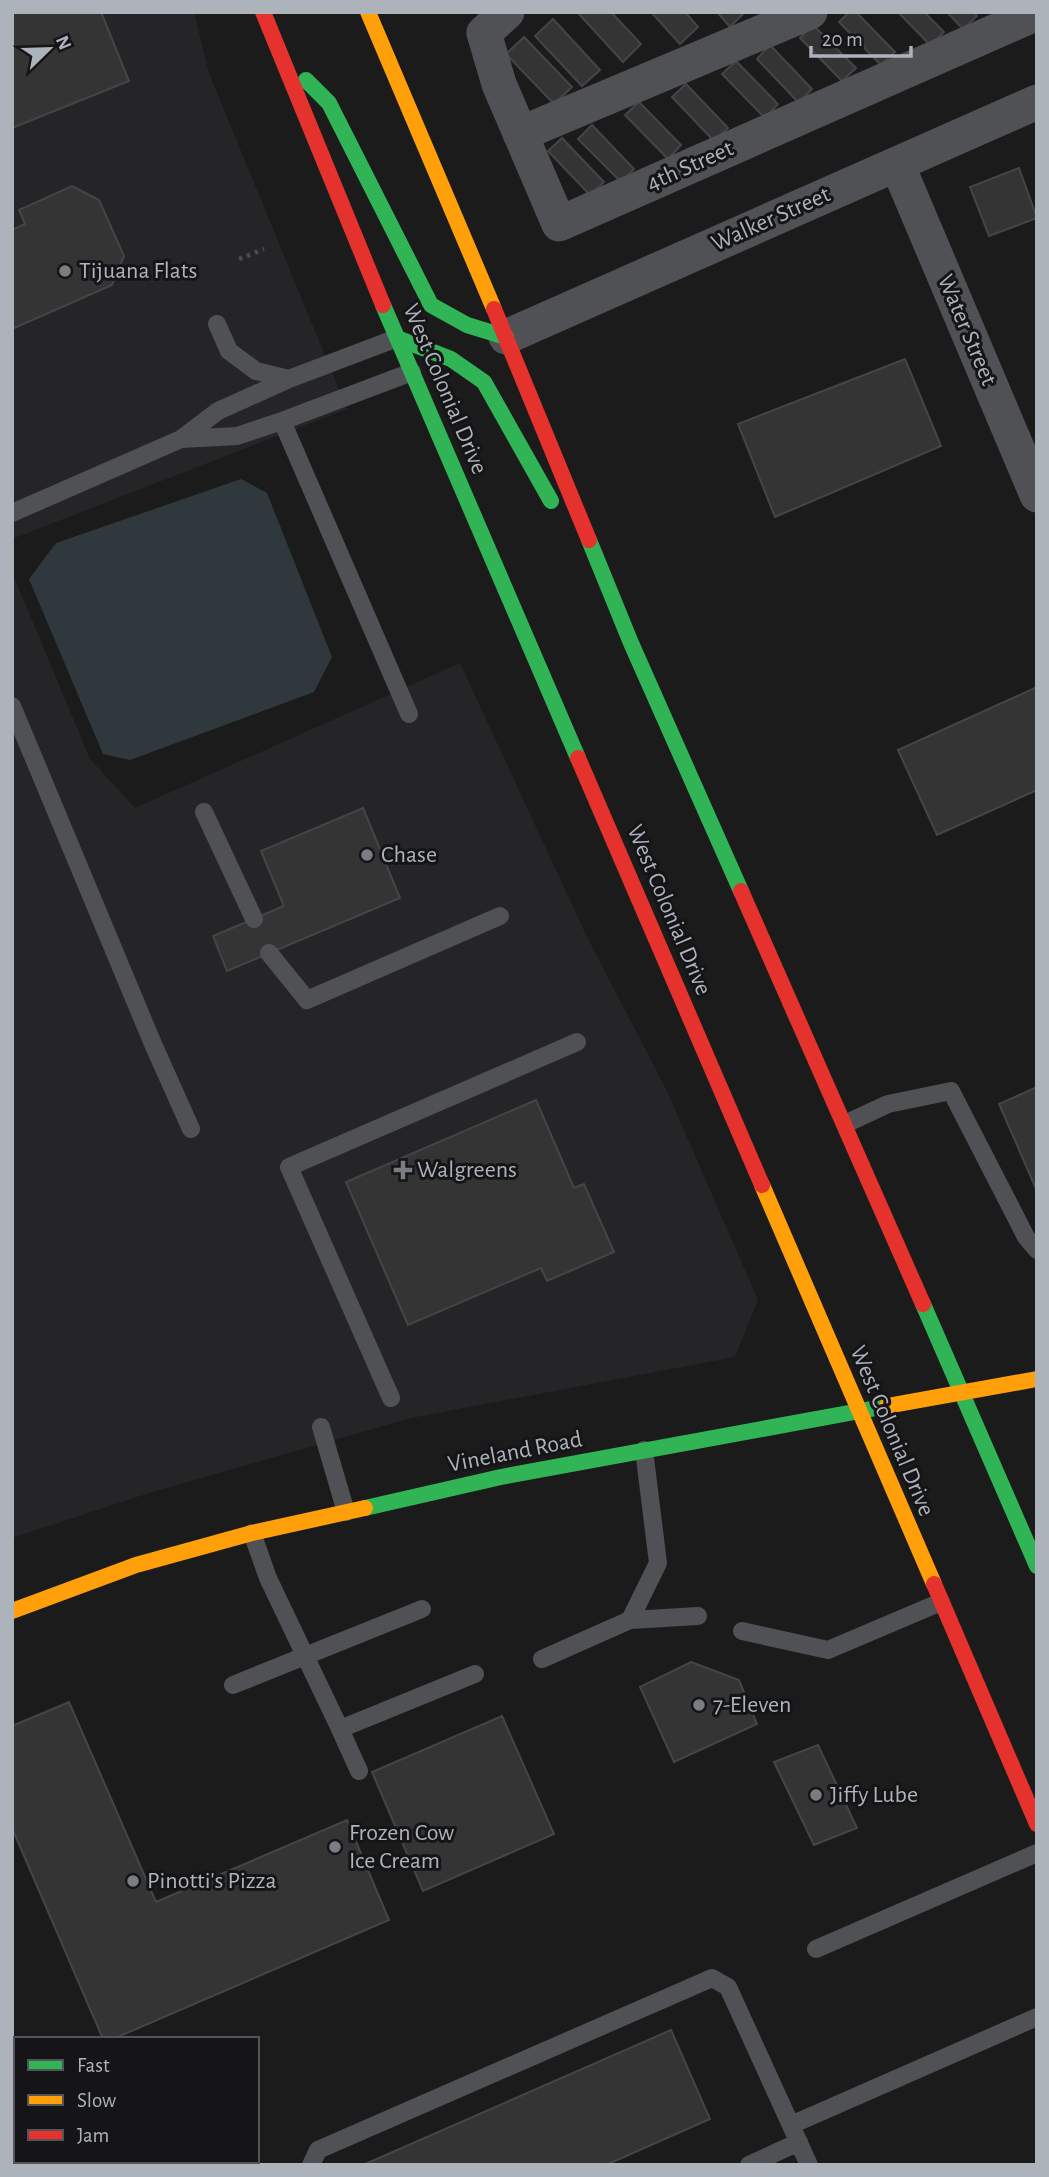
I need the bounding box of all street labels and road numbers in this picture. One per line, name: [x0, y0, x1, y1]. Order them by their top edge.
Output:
street label: 4th Street: [643, 136, 737, 196]
street label: Walker Street: [708, 182, 834, 256]
street label: Water Street: [933, 271, 1001, 389]
street label: West Colonial Drive: [398, 300, 492, 478]
street label: West Colonial Drive: [622, 821, 716, 999]
street label: West Colonial Drive: [845, 1342, 939, 1520]
street label: Vineland Road: [446, 1427, 584, 1477]

